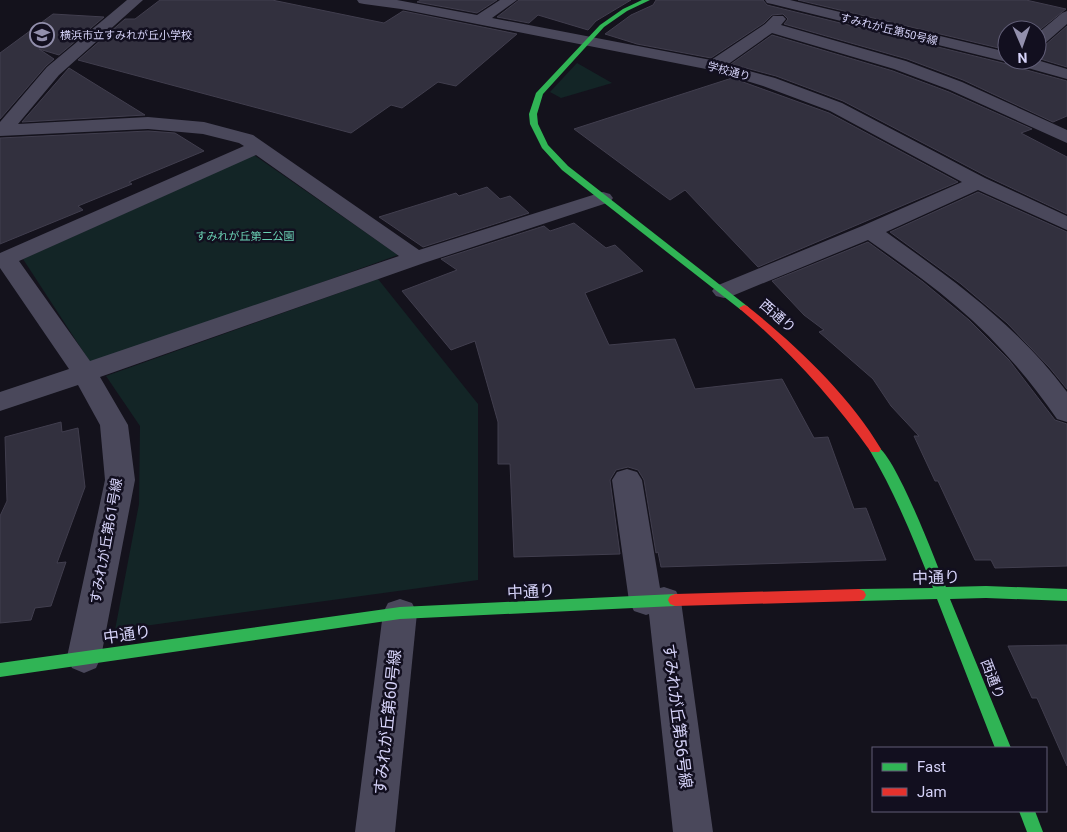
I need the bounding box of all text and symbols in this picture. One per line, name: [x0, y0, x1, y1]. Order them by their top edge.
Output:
street label: すみれが丘第50号線: [839, 11, 939, 48]
north arrow: [997, 20, 1047, 70]
school or university icon: 横浜市立すみれが丘小学校: [29, 22, 55, 48]
place label: 横浜市立すみれが丘小学校: [60, 29, 192, 42]
text: N: [1017, 50, 1028, 66]
street label: 学校通り: [706, 60, 752, 83]
park label: すみれが丘第二公園: [196, 230, 295, 243]
street label: 西通り: [757, 296, 799, 336]
street label: すみれが丘第61号線: [87, 477, 125, 605]
street label: 中通り: [912, 567, 960, 588]
street label: 中通り: [507, 581, 555, 602]
street label: 中通り: [102, 622, 152, 647]
street label: すみれが丘第56号線: [659, 642, 696, 790]
street label: すみれが丘第60号線: [370, 648, 405, 796]
street label: 西通り: [978, 657, 1008, 701]
legend: [872, 747, 1047, 812]
text: Fast: [917, 758, 946, 776]
text: Jam: [917, 783, 947, 801]

